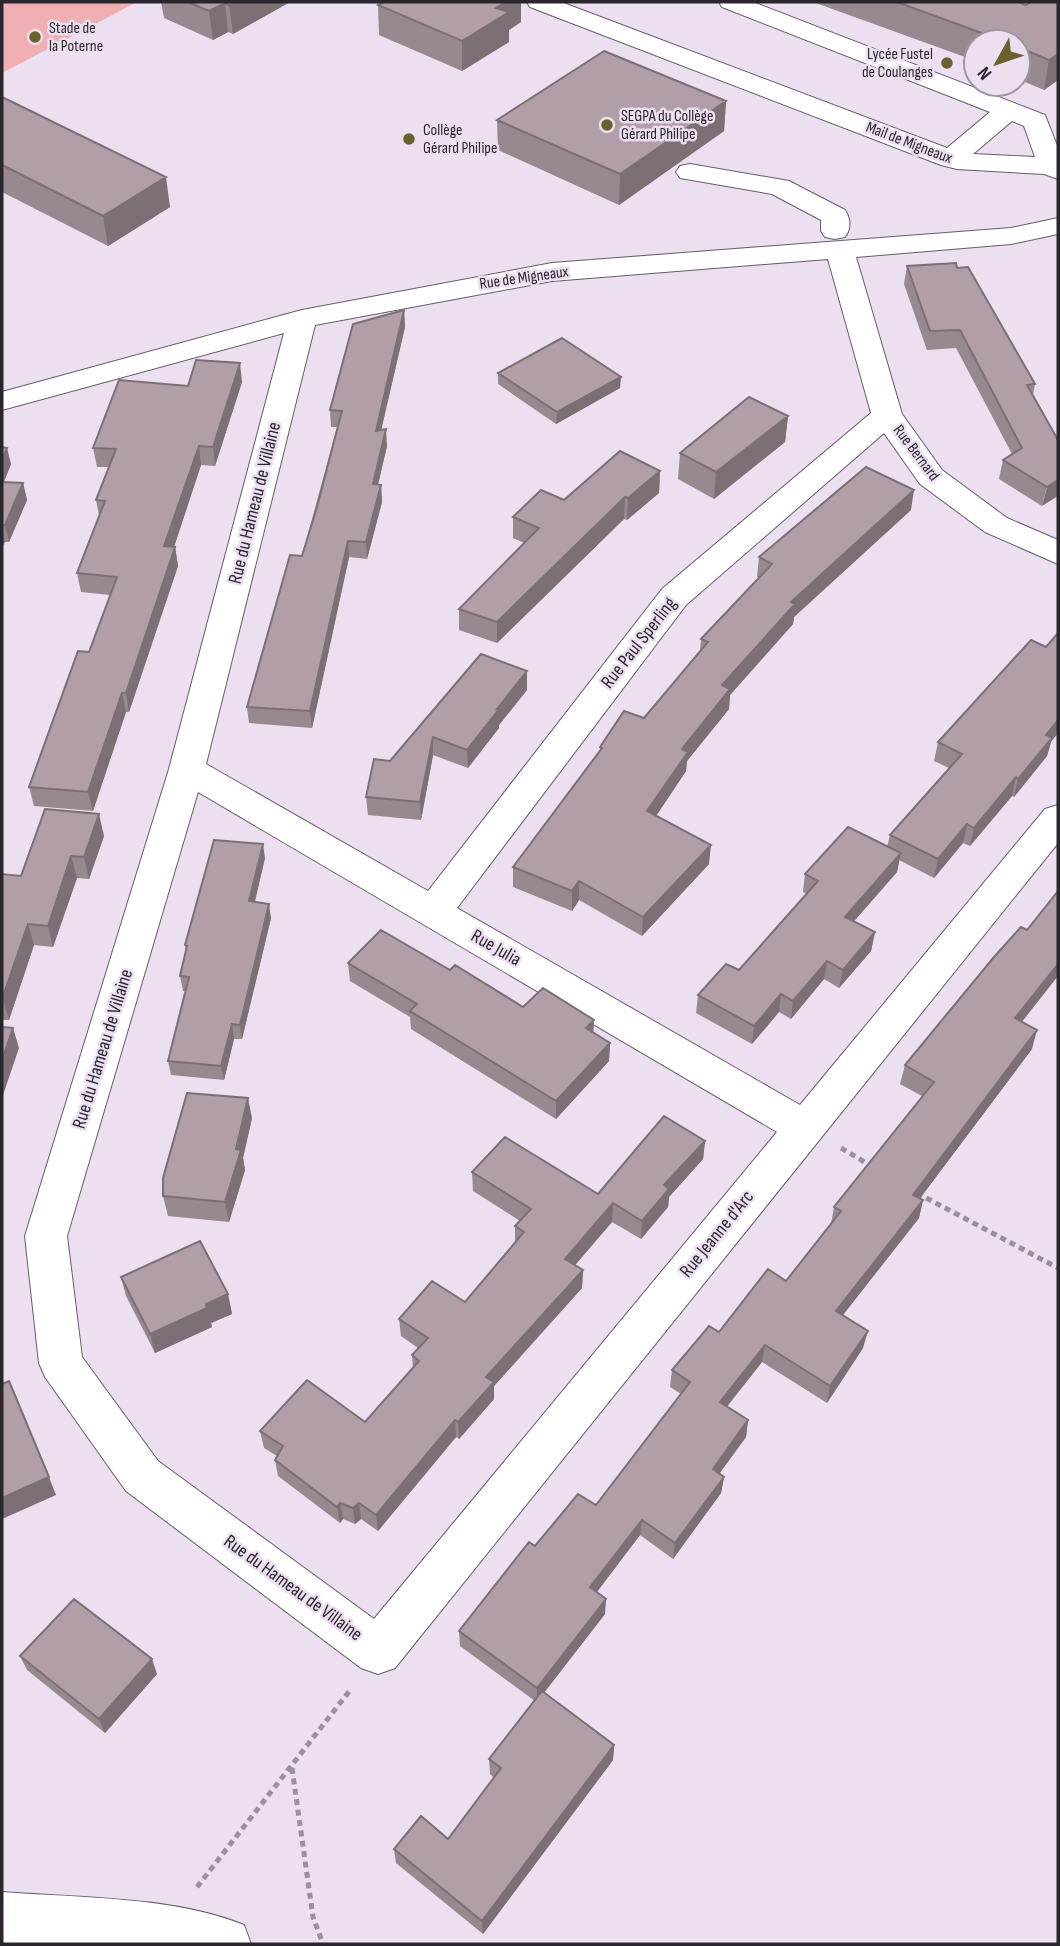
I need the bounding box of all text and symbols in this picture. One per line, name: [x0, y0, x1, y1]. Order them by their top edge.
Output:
place label: Stade de la Poterne: [49, 19, 103, 56]
north arrow: [962, 28, 1032, 98]
marker: Stade de la Poterne: [27, 29, 43, 45]
place label: Lycée Fustel de Coulanges: [862, 45, 933, 82]
marker: Lycée Fustel de Coulanges: [939, 55, 955, 71]
text: N: [973, 62, 997, 84]
place label: SEGPA du Collège Gérard Philipe: [621, 107, 713, 144]
marker: SEGPA du Collège Gérard Philipe: [599, 117, 615, 133]
street label: Mail de Migneaux: [863, 118, 955, 168]
place label: Collège Gérard Philipe: [423, 121, 497, 158]
marker: Collège Gérard Philipe: [401, 131, 417, 147]
street label: Rue de Migneaux: [478, 262, 570, 294]
street label: Rue du Hameau de Villaine: [224, 420, 286, 586]
street label: Rue Bernard: [889, 421, 943, 485]
street label: Rue Paul Sperling: [596, 593, 682, 693]
street label: Rue Julia: [467, 925, 525, 971]
street label: Rue du Hameau de Villaine: [68, 966, 138, 1132]
street label: Rue Jeanne d'Arc: [675, 1186, 759, 1282]
street label: Rue du Hameau de Villaine: [219, 1530, 367, 1646]

